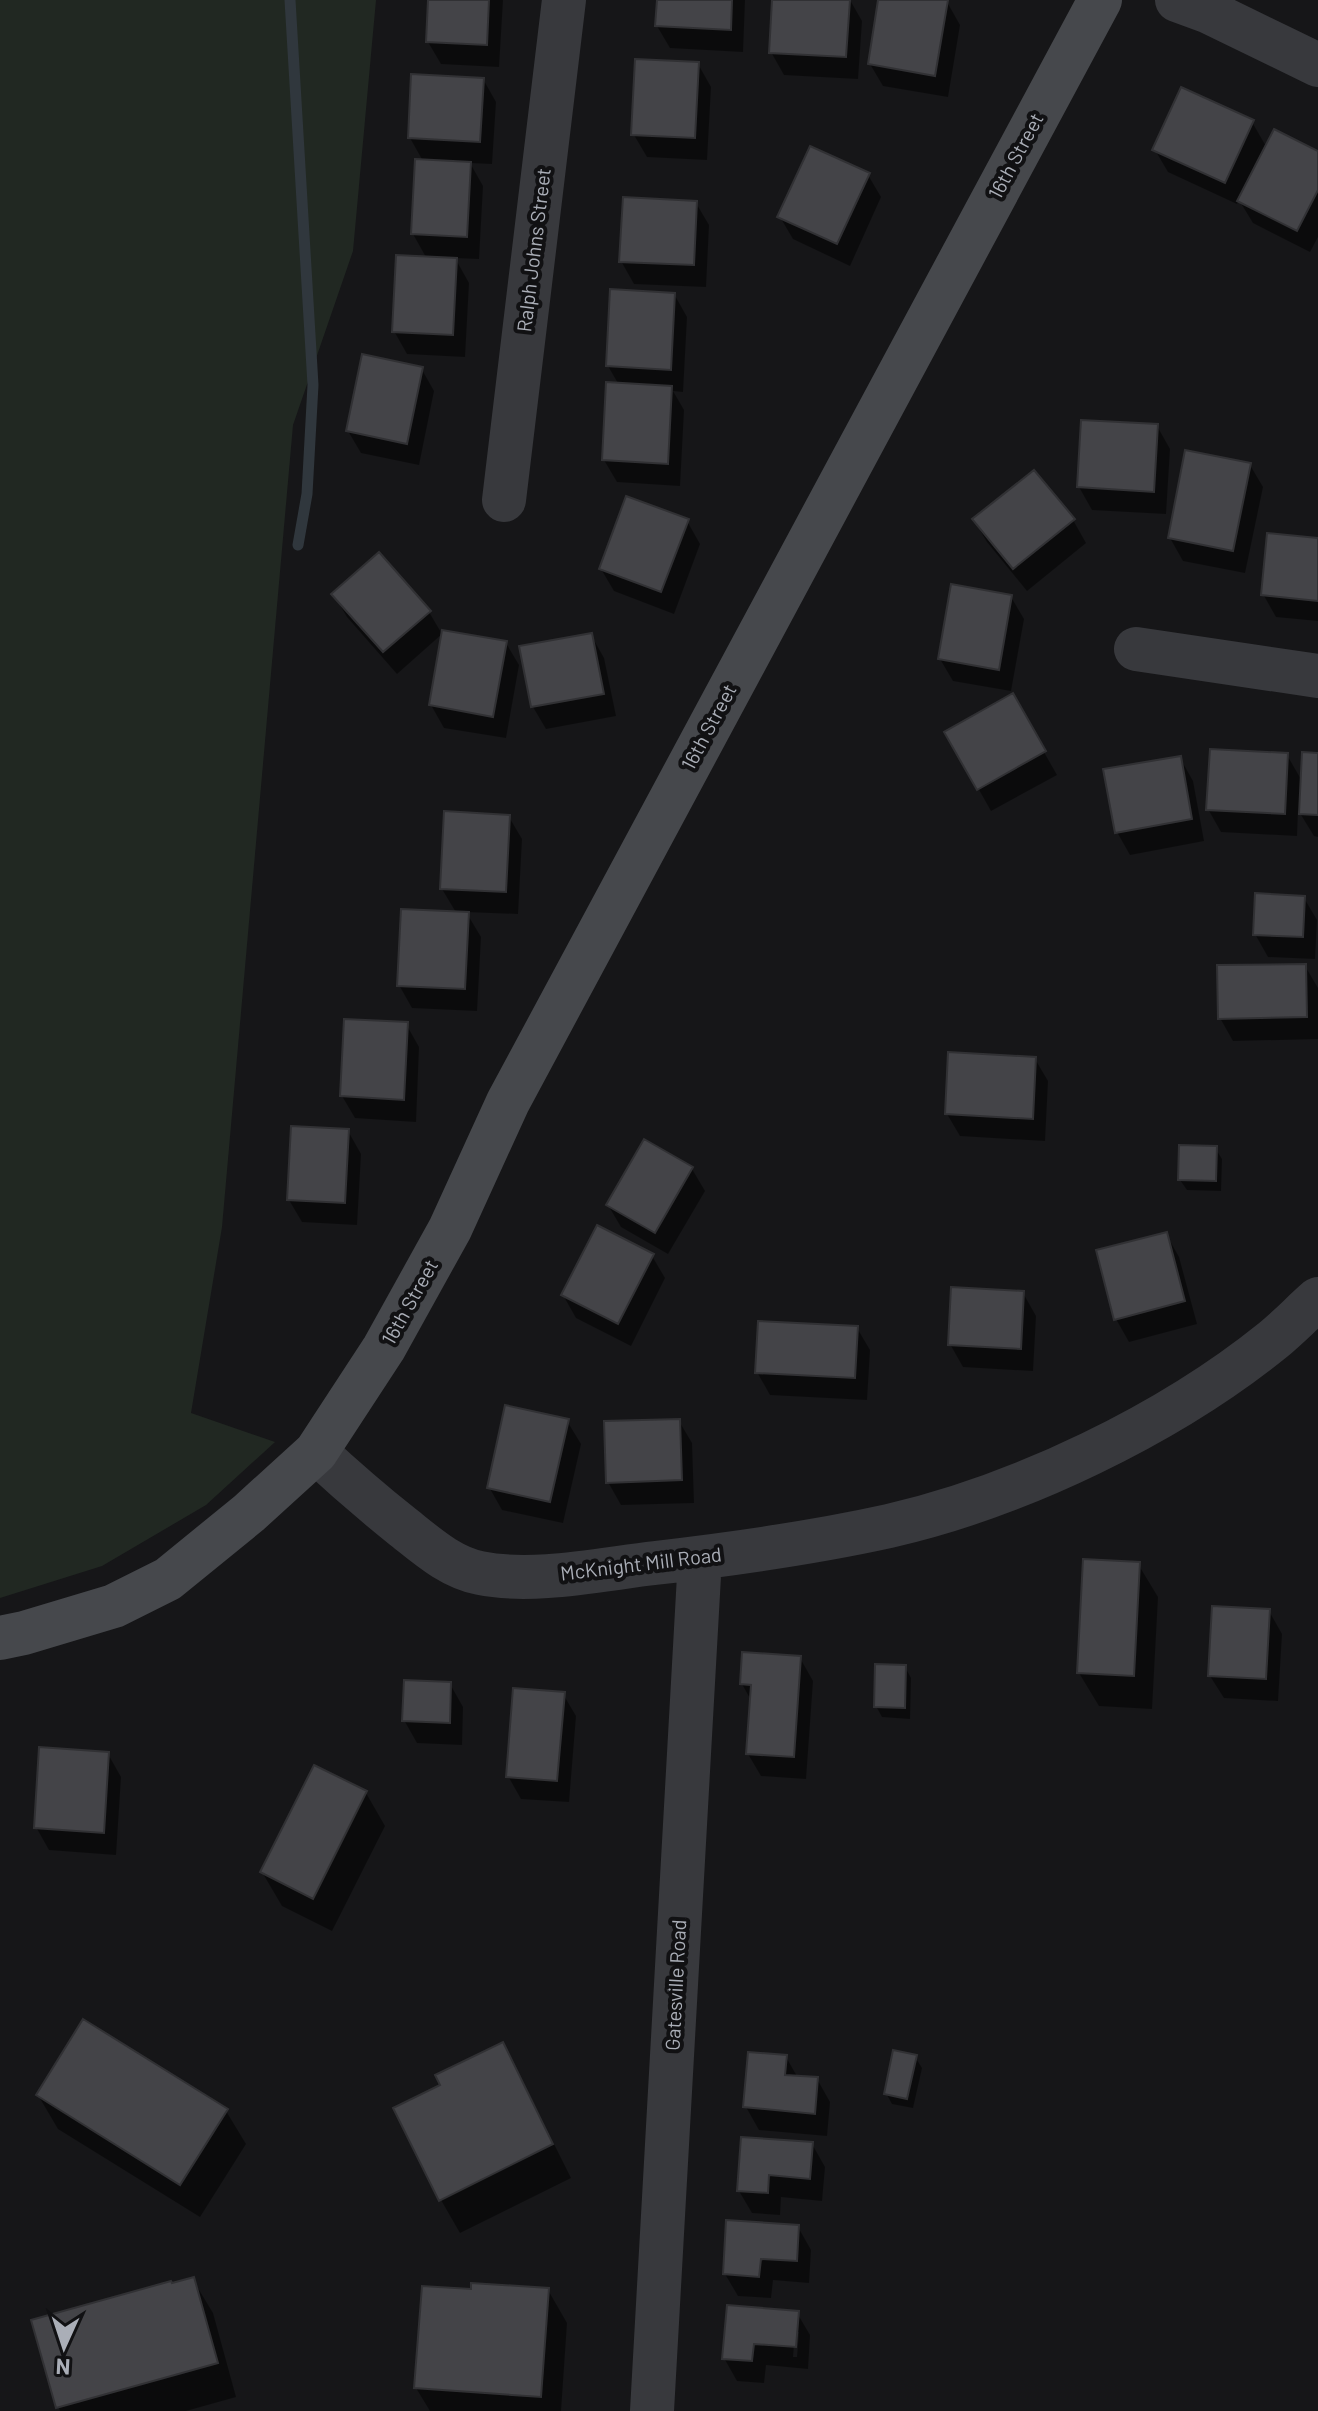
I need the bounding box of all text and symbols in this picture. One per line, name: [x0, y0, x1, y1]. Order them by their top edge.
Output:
street label: 16th Street: [982, 108, 1048, 203]
street label: Ralph Johns Street: [511, 166, 555, 333]
street label: 16th Street: [675, 679, 741, 774]
street label: 16th Street: [376, 1255, 442, 1348]
street label: McKnight Mill Road: [559, 1541, 723, 1585]
street label: Gatesville Road: [660, 1919, 690, 2051]
north arrow: [24, 2307, 104, 2387]
text: N: [55, 2355, 71, 2381]

